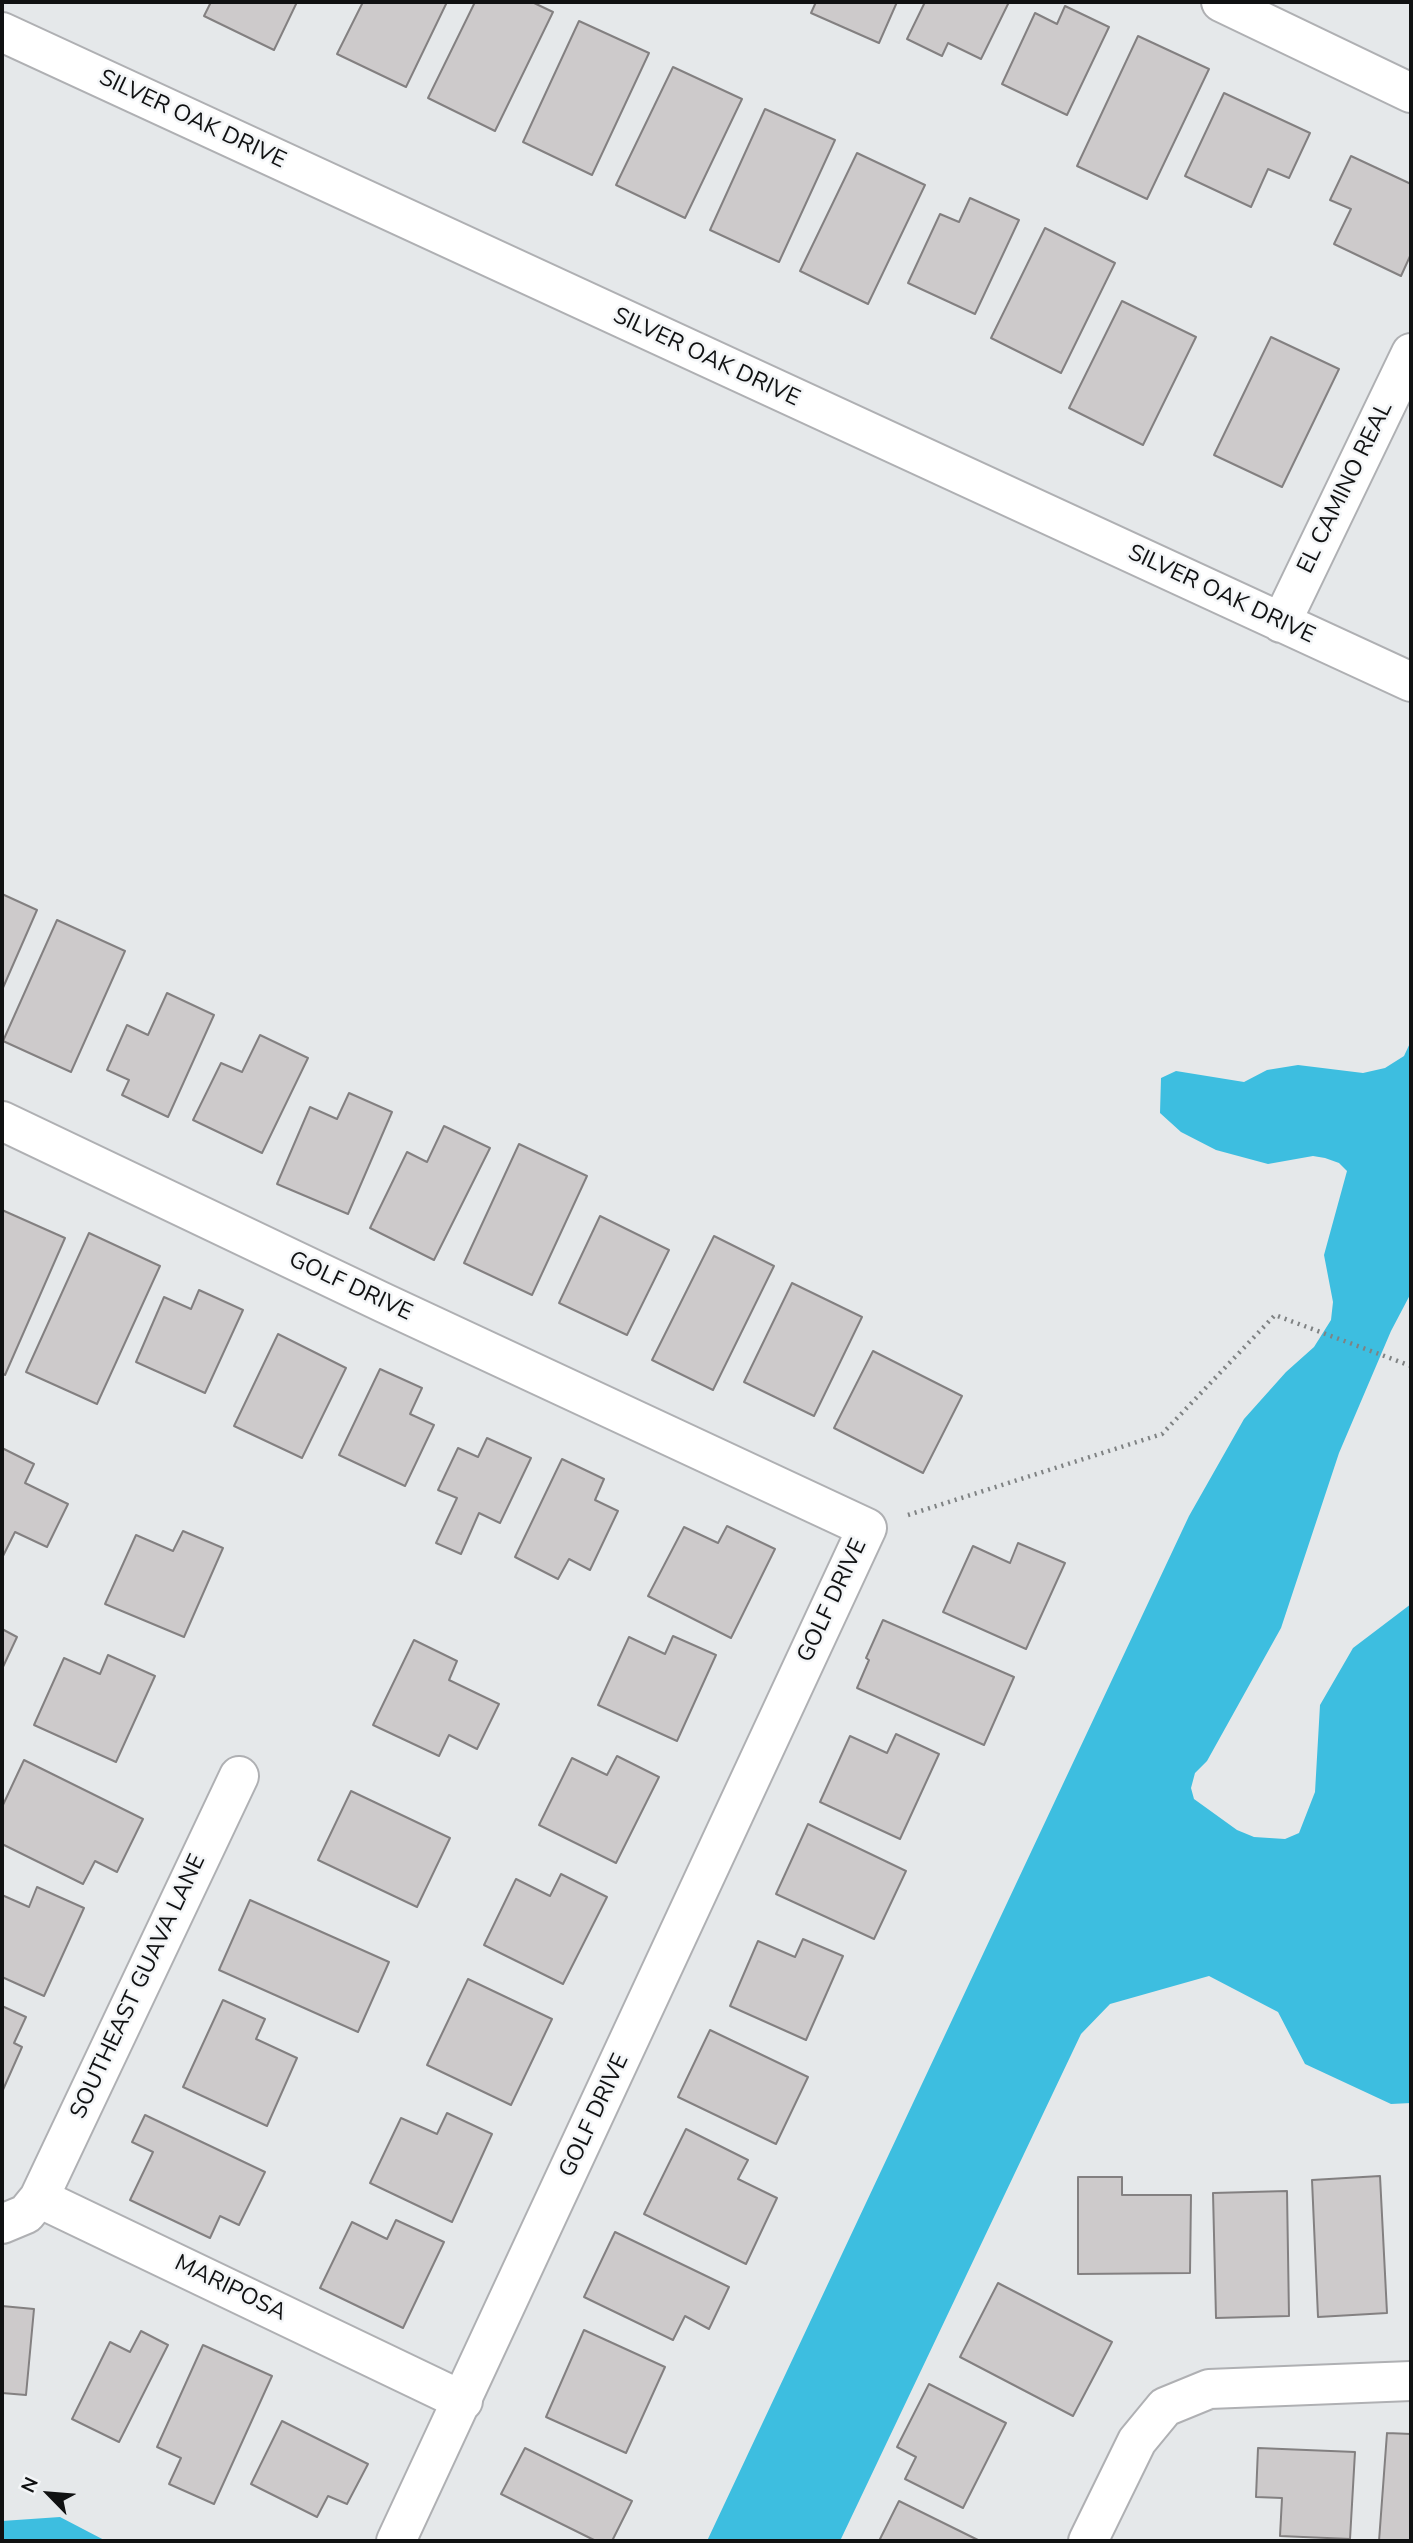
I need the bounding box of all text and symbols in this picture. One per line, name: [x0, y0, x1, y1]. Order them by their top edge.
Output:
street label: SILVER OAK DRIVE: [94, 65, 290, 175]
street label: SILVER OAK DRIVE: [608, 303, 804, 413]
street label: EL CAMINO REAL: [1292, 398, 1400, 578]
street label: SILVER OAK DRIVE: [1123, 540, 1319, 650]
street label: GOLF DRIVE: [284, 1246, 416, 1328]
street label: GOLF DRIVE: [792, 1535, 874, 1667]
street label: SOUTHEAST GUAVA LANE: [66, 1850, 212, 2124]
street label: GOLF DRIVE: [554, 2050, 636, 2182]
street label: MARIPOSA: [170, 2250, 290, 2328]
north arrow: [14, 2459, 84, 2529]
text: N: [15, 2473, 45, 2497]

